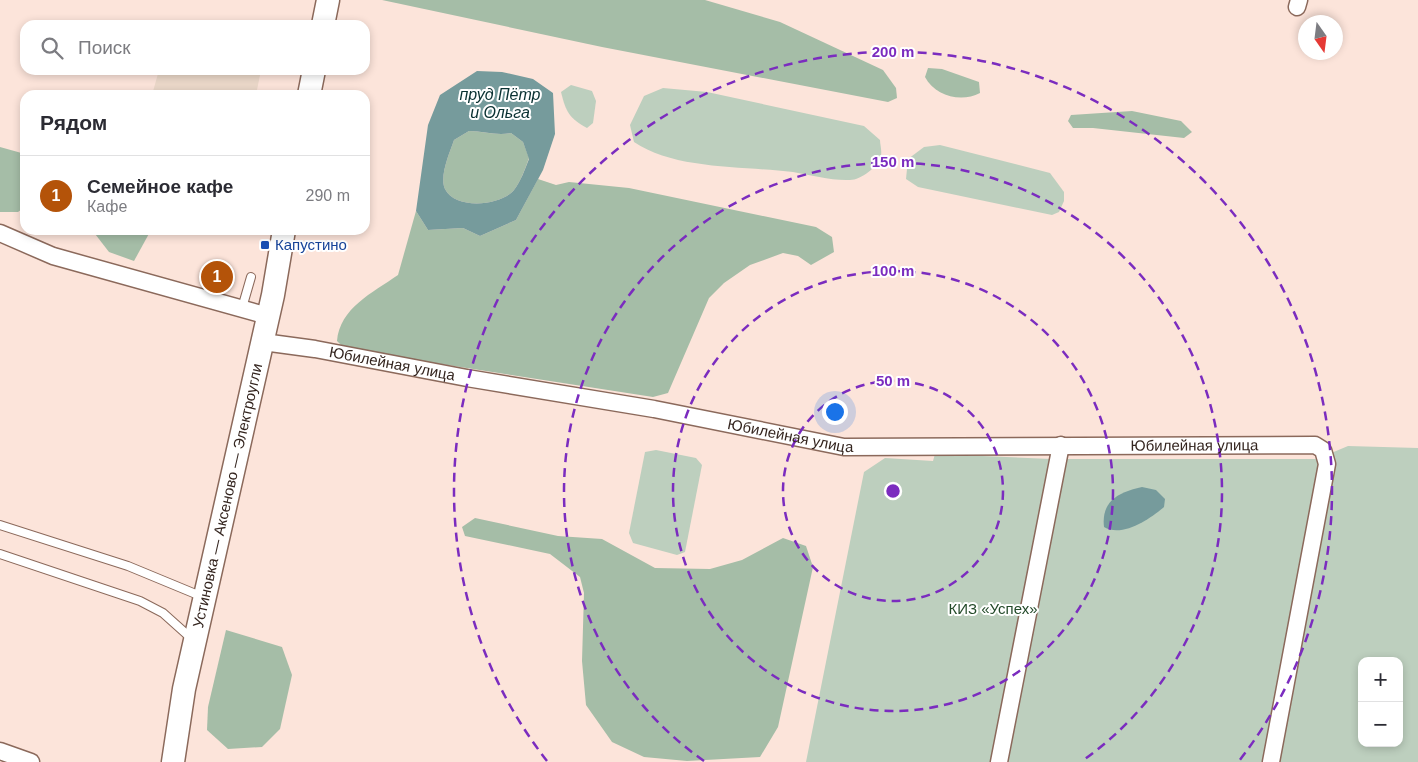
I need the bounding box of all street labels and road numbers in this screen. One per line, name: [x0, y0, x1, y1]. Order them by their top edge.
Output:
street label: Юбилейная улица: [328, 343, 457, 384]
street label: Устиновка — Аксеново — Электроугли: [189, 362, 265, 629]
street label: Юбилейная улица: [726, 415, 854, 455]
street label: Юбилейная улица: [1131, 436, 1259, 454]

